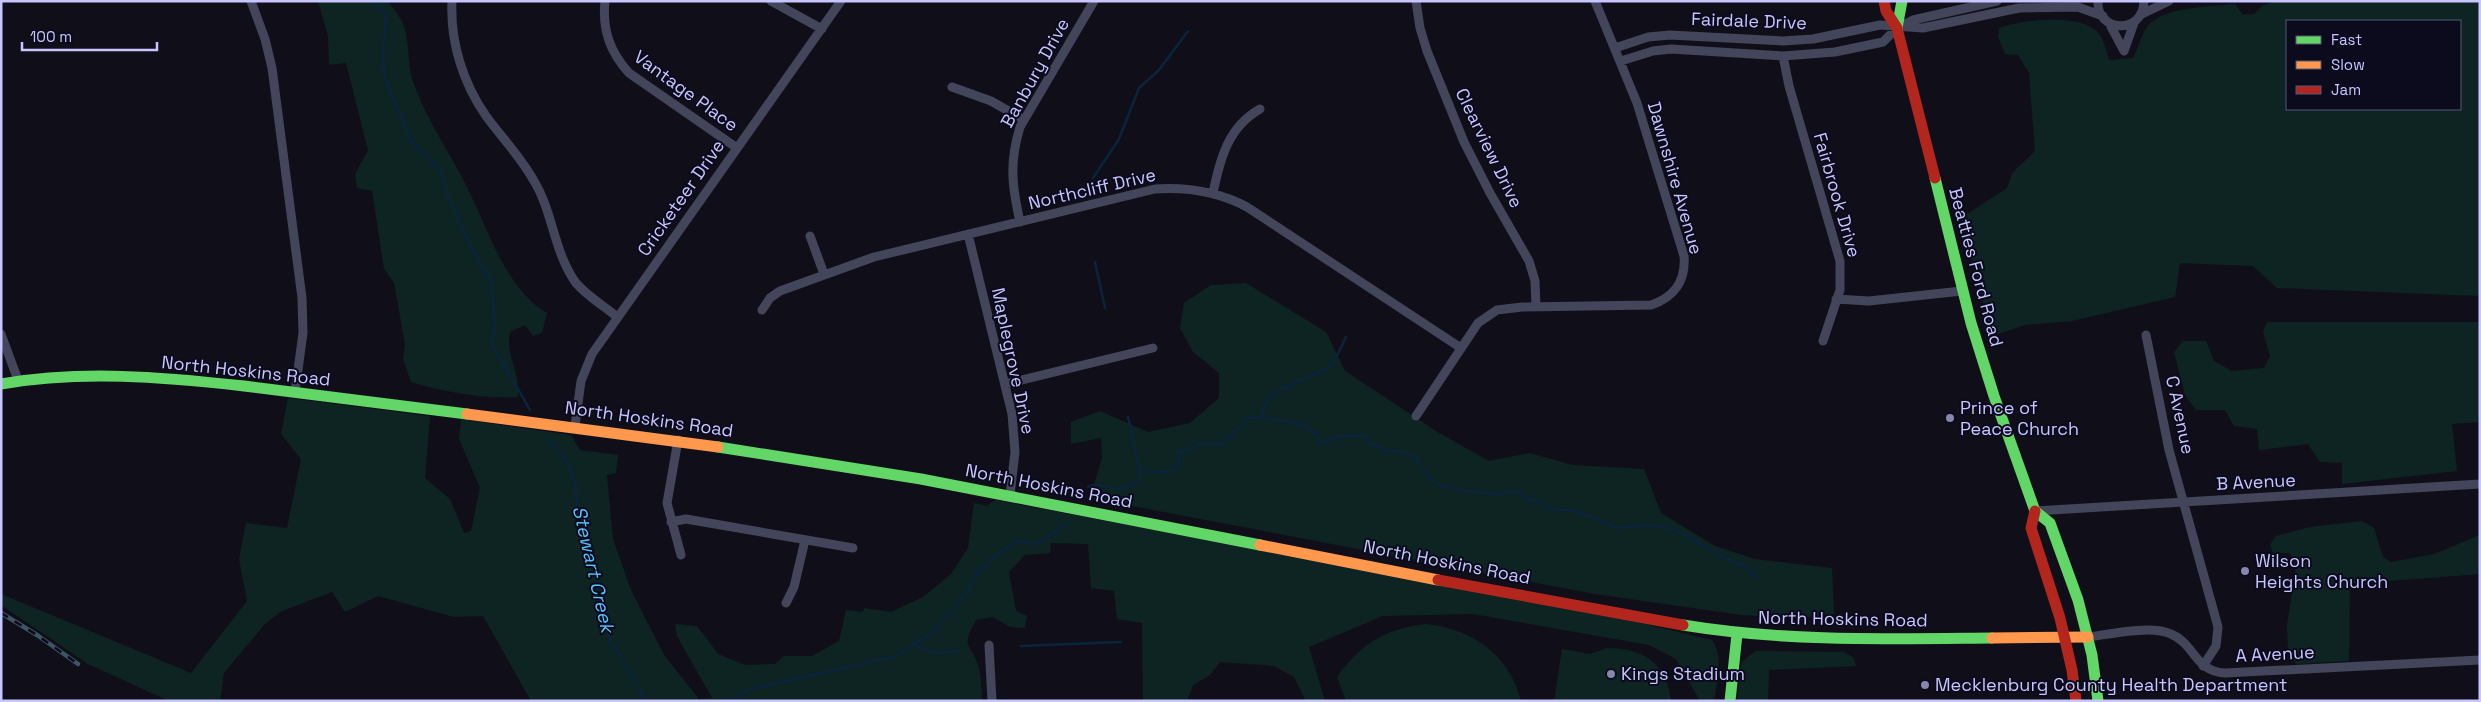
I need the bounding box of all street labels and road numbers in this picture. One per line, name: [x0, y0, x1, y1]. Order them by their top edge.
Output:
street label: Fairdale Drive: [1691, 7, 1807, 34]
street label: Banbury Drive: [995, 14, 1074, 131]
street label: Vantage Place: [630, 45, 743, 136]
street label: Clearview Drive: [1451, 84, 1528, 211]
street label: Dawnshire Avenue: [1643, 99, 1708, 257]
street label: Fairbrook Drive: [1809, 130, 1866, 260]
street label: Cricketeer Drive: [632, 135, 729, 260]
street label: Northcliff Drive: [1026, 163, 1158, 214]
street label: Beatties Ford Road: [1944, 185, 2009, 349]
street label: Maplegrove Drive: [987, 286, 1040, 436]
street label: North Hoskins Road: [160, 350, 332, 391]
street label: C Avenue: [2161, 374, 2200, 456]
street label: North Hoskins Road: [563, 395, 735, 442]
street label: North Hoskins Road: [964, 458, 1135, 513]
street label: B Avenue: [2215, 468, 2296, 495]
street label: North Hoskins Road: [1362, 534, 1533, 589]
street label: North Hoskins Road: [1758, 606, 1928, 631]
street label: A Avenue: [2235, 640, 2315, 667]

